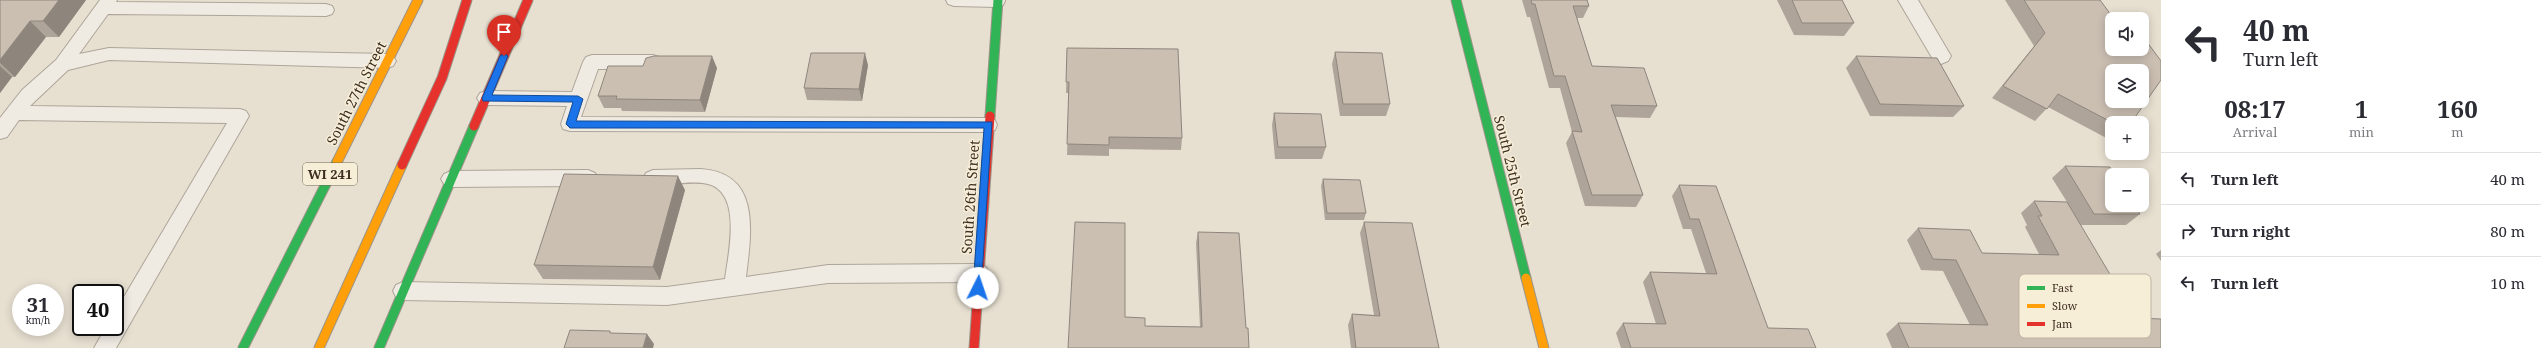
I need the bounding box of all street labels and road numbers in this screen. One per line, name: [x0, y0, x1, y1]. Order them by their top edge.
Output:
street label: South 27th Street: [322, 38, 390, 148]
street label: South 25th Street: [1490, 113, 1536, 229]
street label: South 26th Street: [957, 139, 983, 255]
road number: WI 241: [303, 163, 357, 185]

